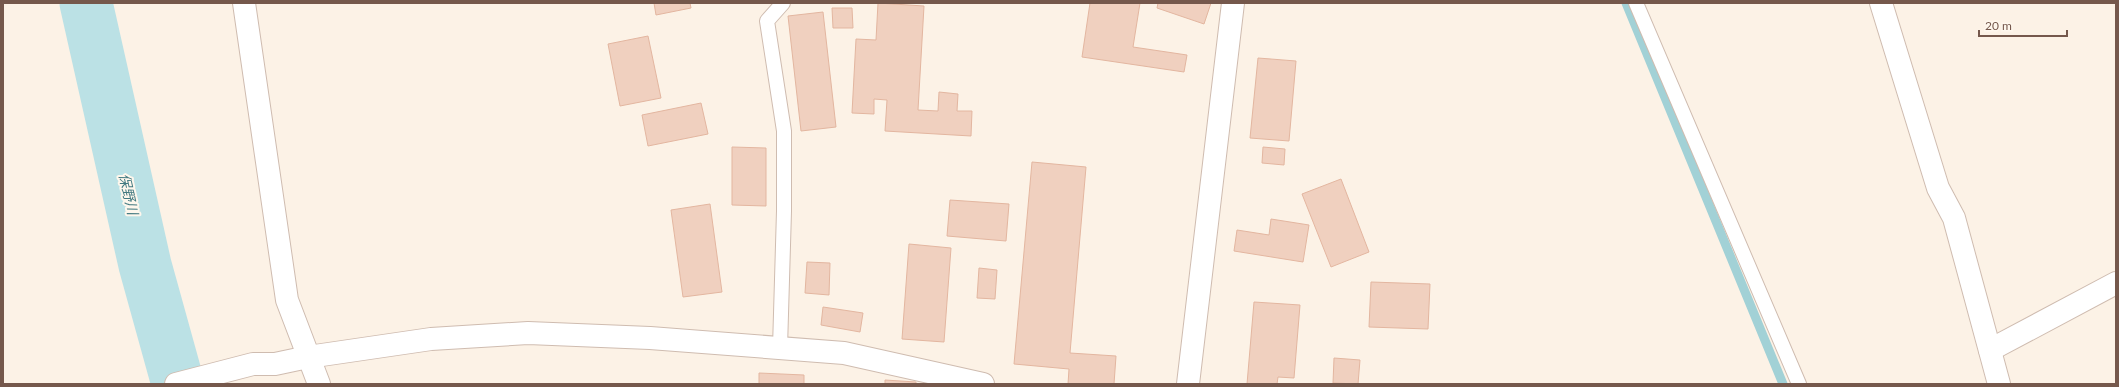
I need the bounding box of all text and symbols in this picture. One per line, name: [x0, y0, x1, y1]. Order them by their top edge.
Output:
scale bar: [1979, 12, 2067, 38]
text: 20 m: [1985, 18, 2012, 33]
water label: 保野川: [116, 172, 142, 218]

